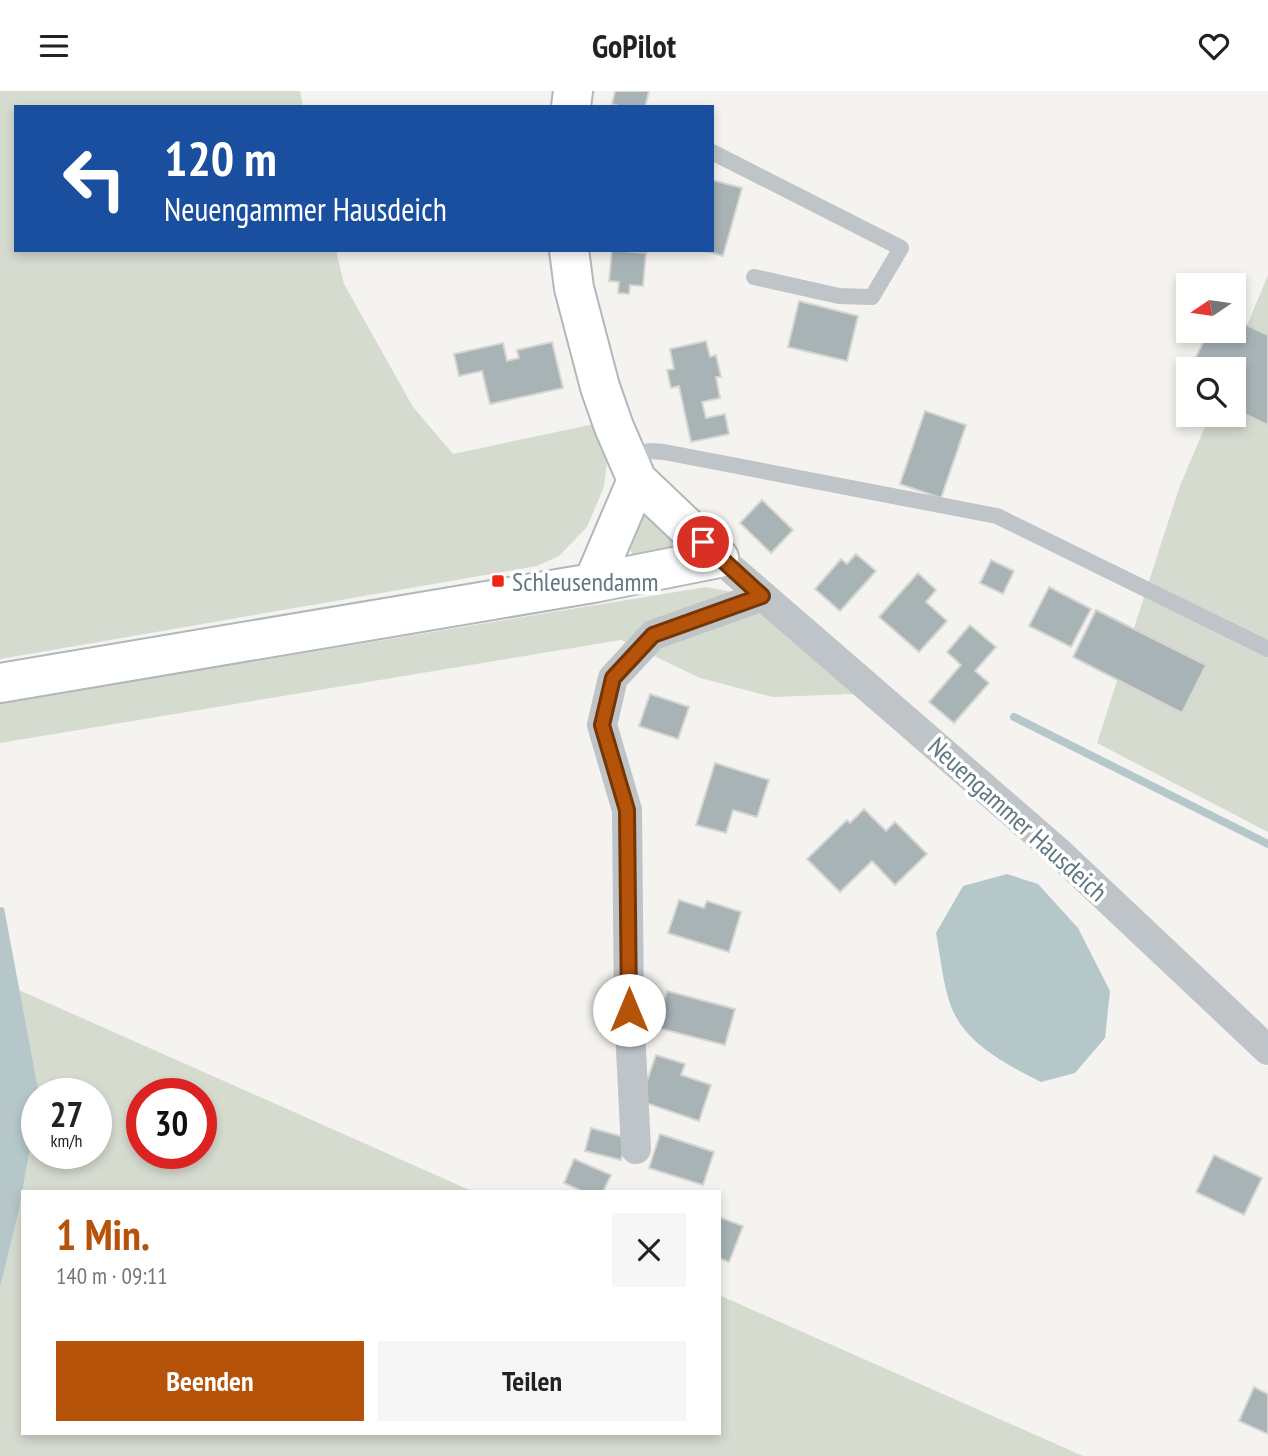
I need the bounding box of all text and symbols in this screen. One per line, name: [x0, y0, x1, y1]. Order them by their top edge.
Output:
text: GoPilot: [592, 25, 676, 67]
icon: menu: [35, 27, 73, 65]
icon: heart: [1195, 27, 1233, 65]
text: 120 m: [164, 126, 277, 190]
icon: left: [49, 133, 140, 224]
text: Neuengammer Hausdeich: [164, 188, 447, 230]
north arrow: [1176, 273, 1246, 343]
map controls: [1176, 273, 1246, 427]
button: search: [1176, 357, 1246, 427]
pin: [673, 512, 733, 572]
icon: arrive: [684, 523, 722, 561]
place label: Schleusendamm: [512, 565, 658, 598]
marker: Schleusendamm: [490, 573, 506, 589]
street label: Neuengammer Hausdeich: [922, 730, 1114, 908]
position arrow: [592, 973, 666, 1047]
speed limit sign: 30: [126, 1078, 217, 1169]
text: 27: [50, 1091, 83, 1137]
text: km/h: [51, 1129, 82, 1152]
text: 1 Min.: [56, 1207, 150, 1262]
button: close: [612, 1213, 686, 1287]
text: 140 m · 09:11: [56, 1261, 168, 1290]
button: Beenden: [56, 1341, 364, 1421]
button: Teilen: [378, 1341, 686, 1421]

